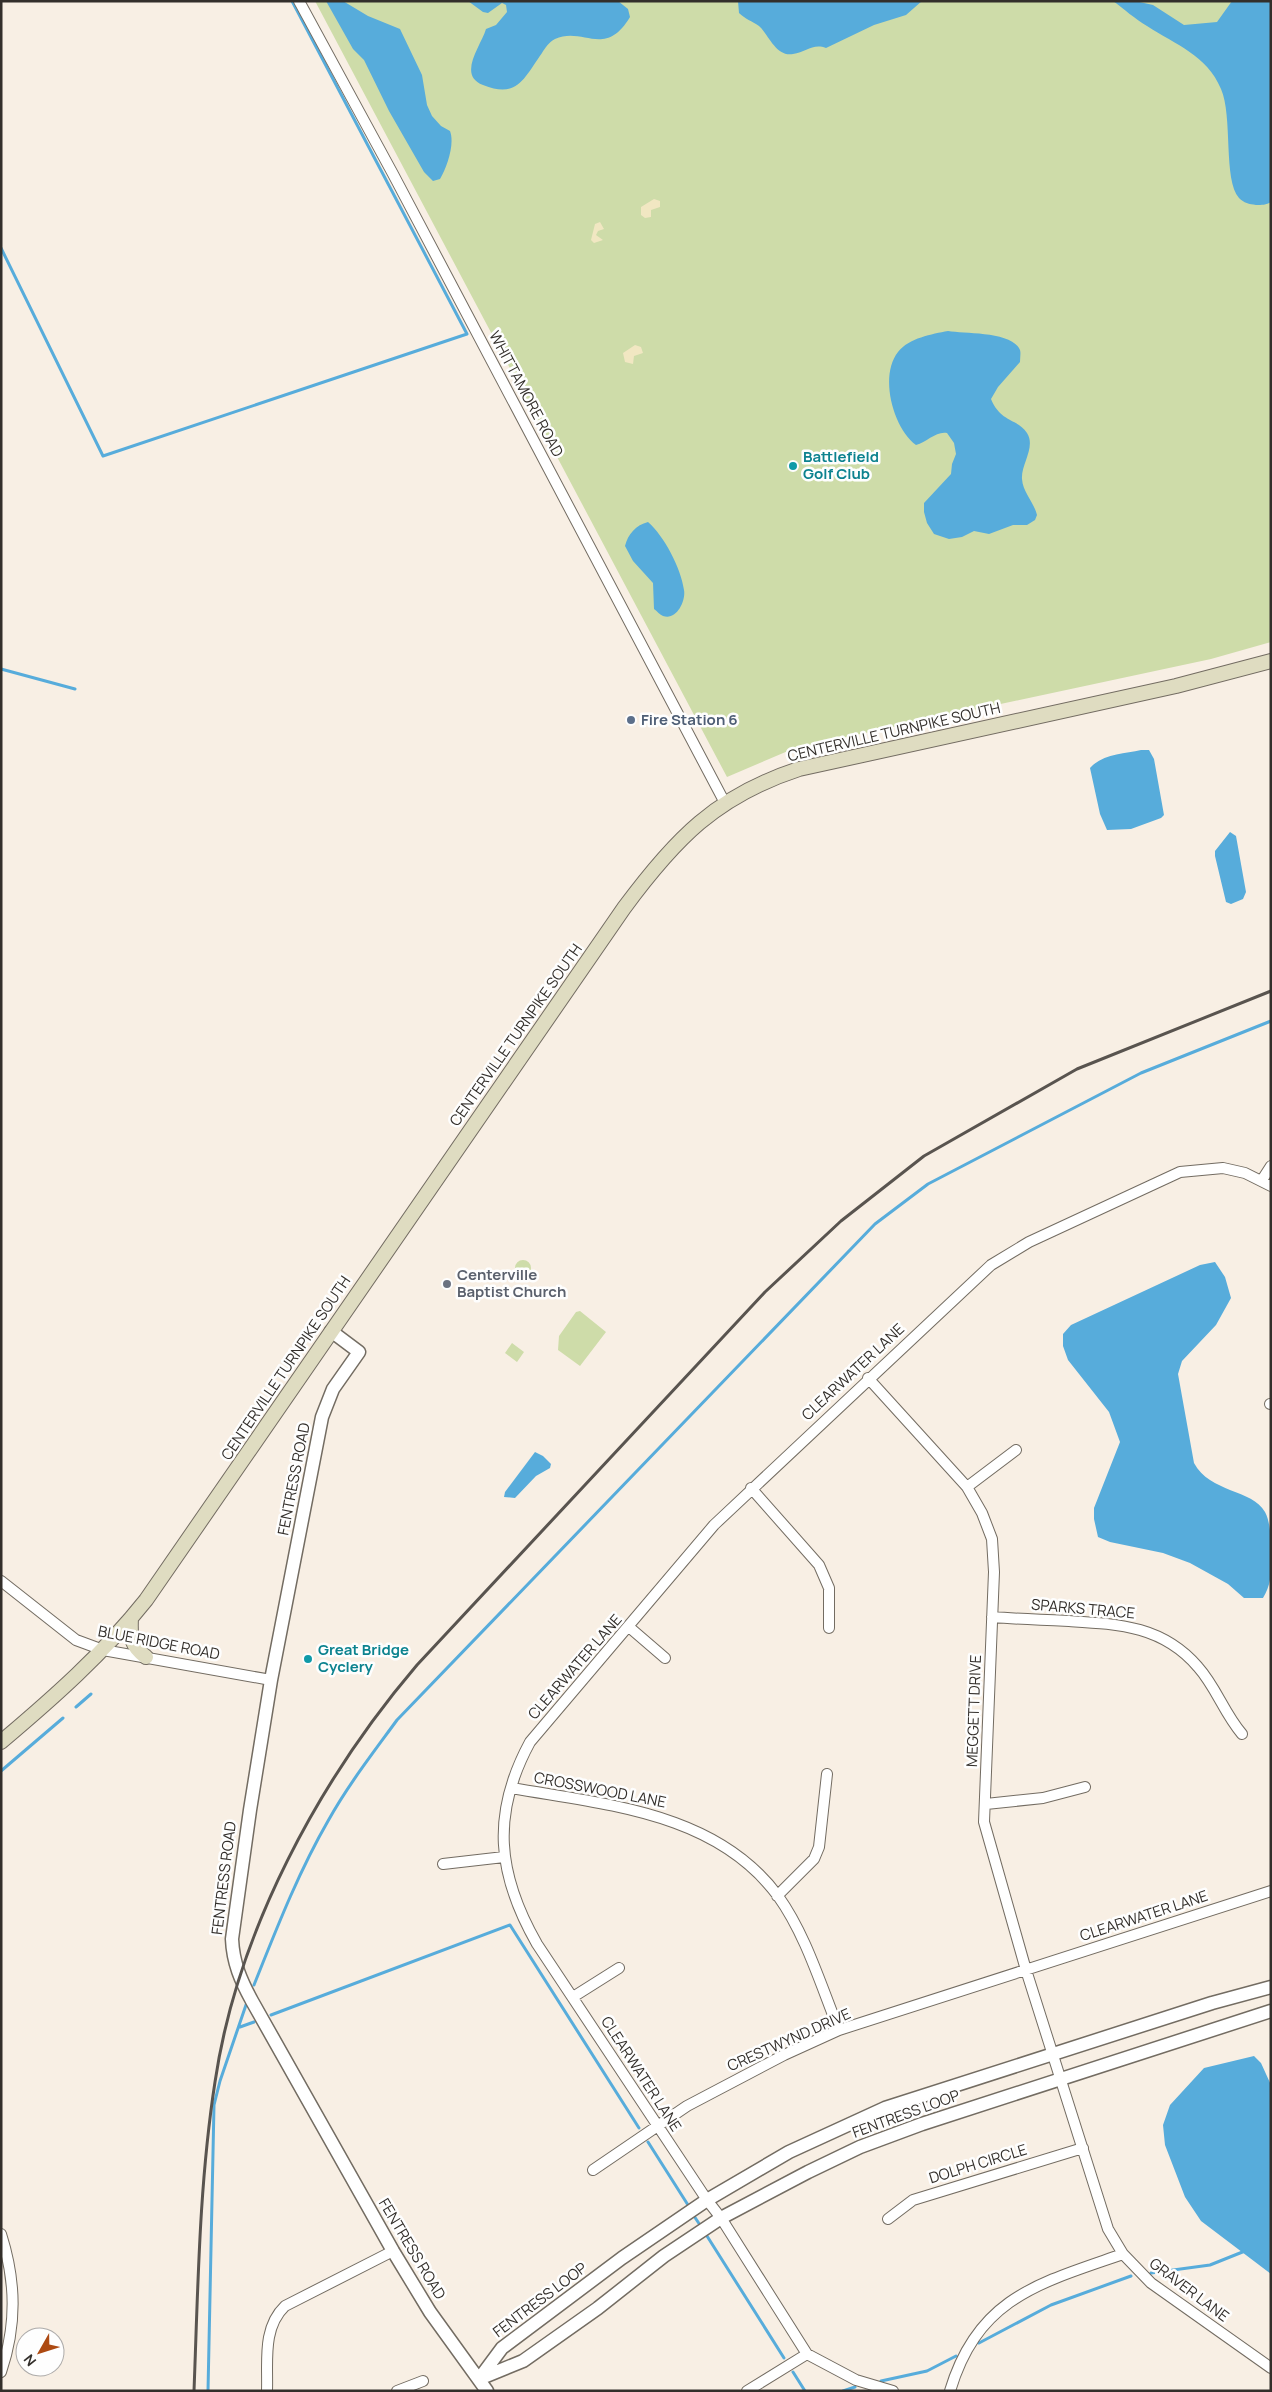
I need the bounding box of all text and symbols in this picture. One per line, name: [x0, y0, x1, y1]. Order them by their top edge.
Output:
street label: WHITTAMORE ROAD: [484, 327, 569, 460]
place label: Battlefield Golf Club: [803, 446, 879, 484]
marker: Battlefield Golf Club: [787, 460, 799, 472]
street label: CENTERVILLE TURNPIKE SOUTH: [785, 697, 1002, 766]
place label: Fire Station 6: [641, 709, 738, 730]
marker: Fire Station 6: [625, 714, 637, 726]
street label: CENTERVILLE TURNPIKE SOUTH: [444, 939, 587, 1130]
place label: Centerville Baptist Church: [457, 1264, 566, 1302]
street label: CENTERVILLE TURNPIKE SOUTH: [216, 1271, 355, 1464]
marker: Centerville Baptist Church: [441, 1278, 453, 1290]
street label: CLEARWATER LANE: [797, 1318, 909, 1425]
street label: FENTRESS ROAD: [272, 1421, 315, 1537]
street label: SPARKS TRACE: [1030, 1594, 1136, 1623]
street label: CLEARWATER LANE: [523, 1609, 626, 1724]
street label: BLUE RIDGE ROAD: [96, 1620, 222, 1665]
place label: Great Bridge Cyclery: [318, 1639, 409, 1677]
marker: Great Bridge Cyclery: [302, 1653, 314, 1665]
street label: MEGGETT DRIVE: [961, 1654, 986, 1768]
street label: CROSSWOOD LANE: [532, 1766, 668, 1813]
street label: FENTRESS ROAD: [206, 1820, 241, 1936]
street label: CLEARWATER LANE: [1077, 1885, 1211, 1946]
street label: CRESTWYND DRIVE: [724, 2003, 854, 2076]
street label: CLEARWATER LANE: [596, 2012, 687, 2135]
street label: FENTRESS LOOP: [849, 2084, 962, 2143]
street label: DOLPH CIRCLE: [926, 2139, 1029, 2188]
street label: FENTRESS ROAD: [374, 2194, 451, 2303]
street label: GRAVER LANE: [1145, 2253, 1233, 2326]
street label: FENTRESS LOOP: [488, 2257, 591, 2342]
north arrow: [15, 2327, 65, 2377]
text: N: [19, 2351, 40, 2370]

